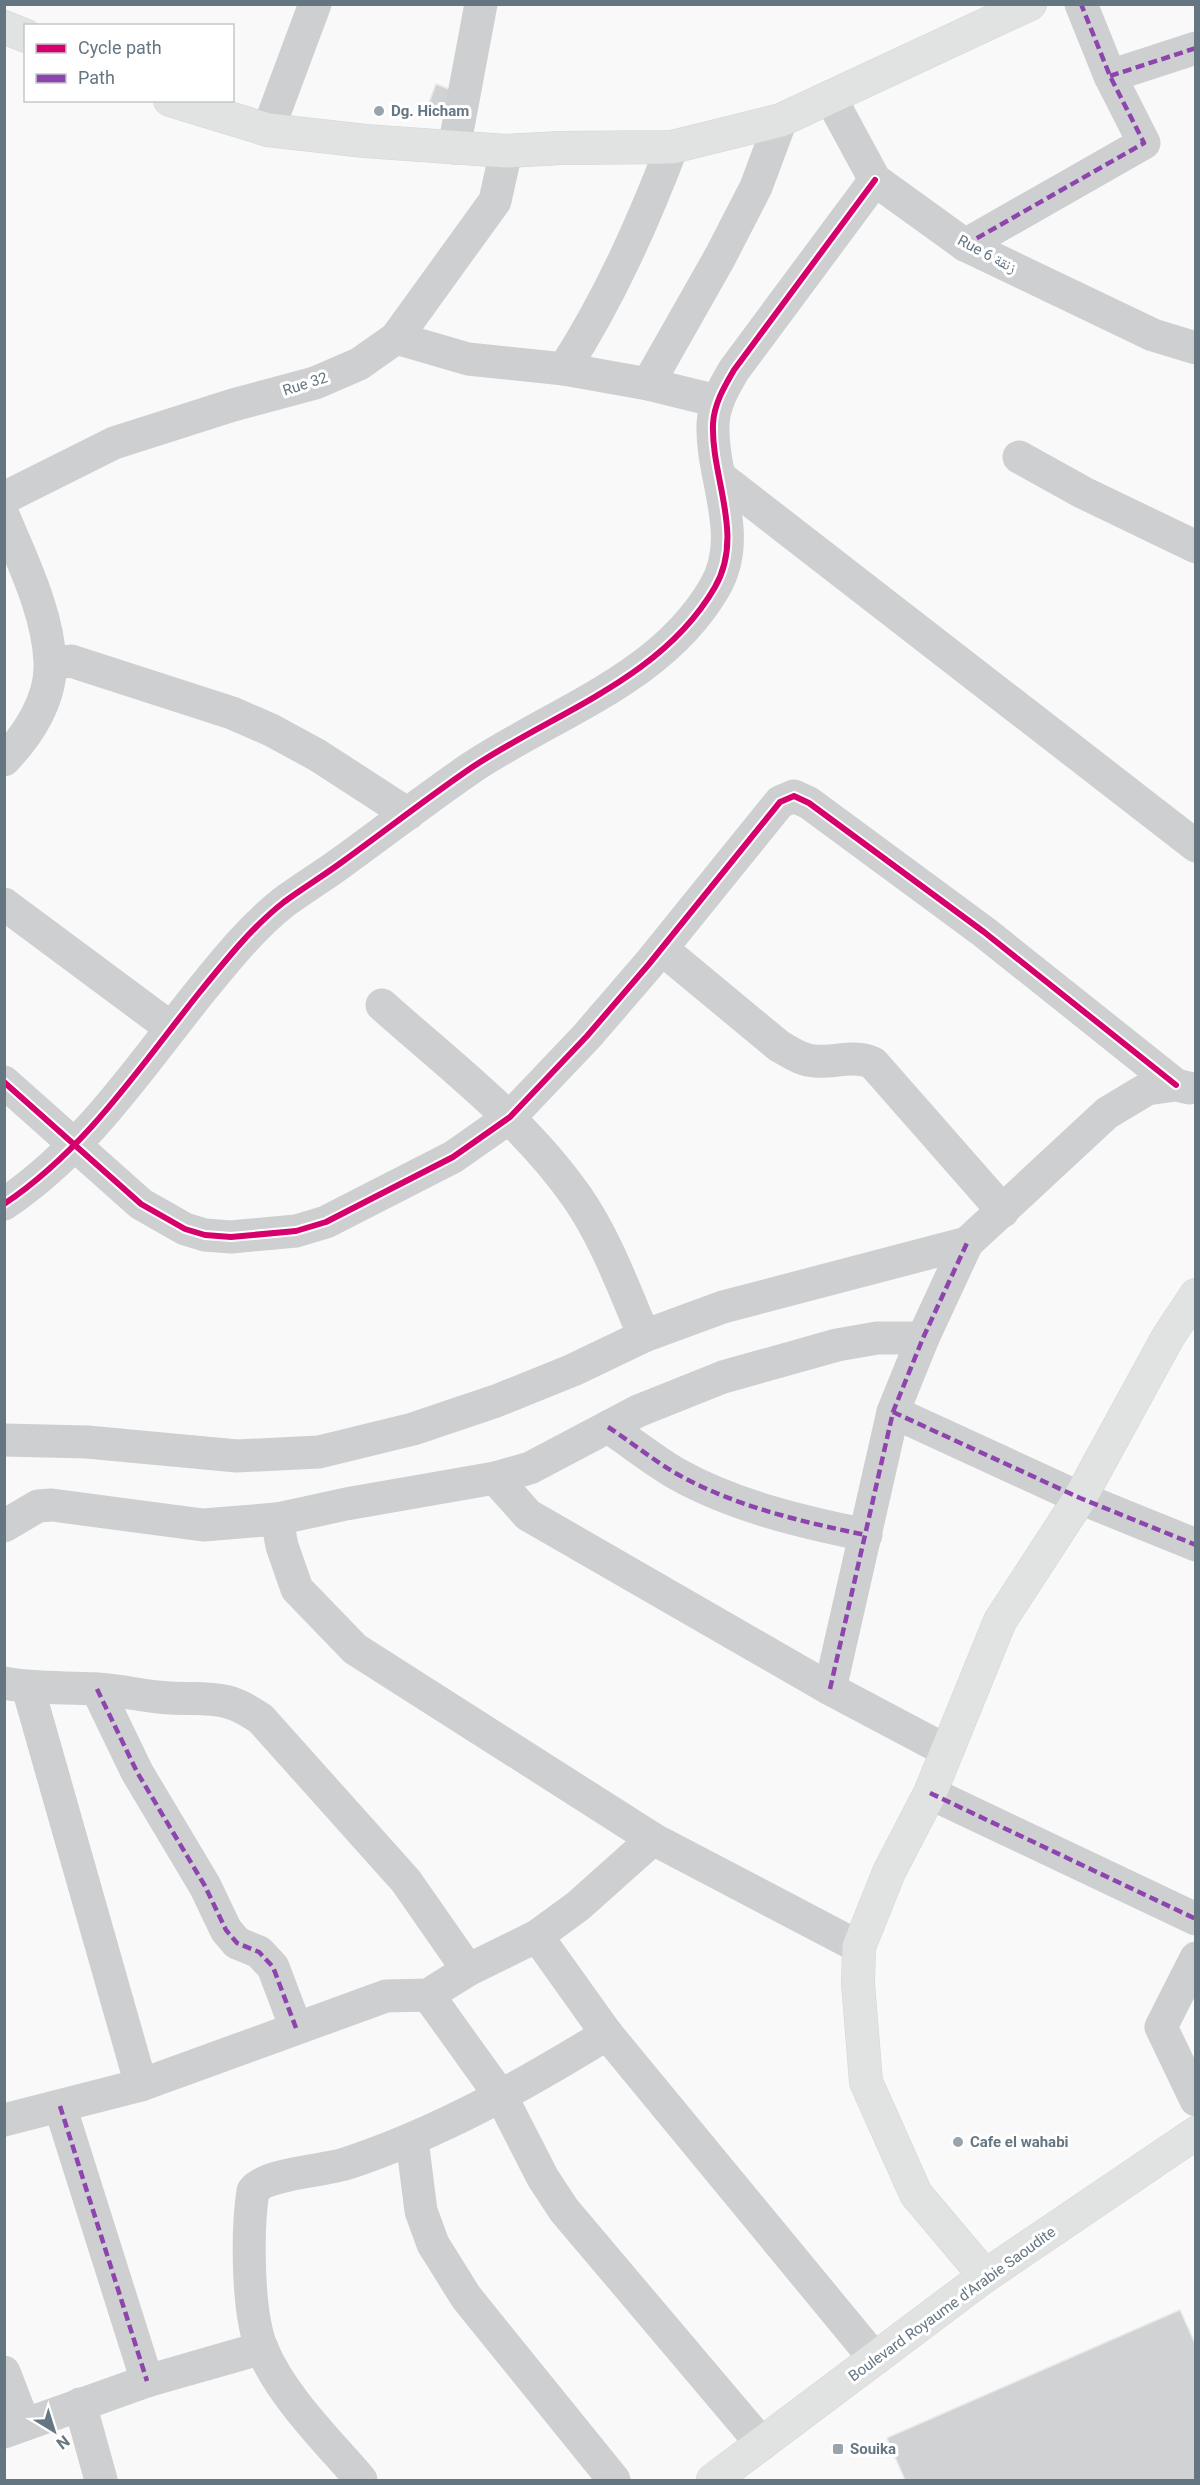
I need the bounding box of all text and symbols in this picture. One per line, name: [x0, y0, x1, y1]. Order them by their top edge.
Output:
legend: [24, 24, 234, 102]
text: Cycle path: [78, 37, 162, 58]
text: Path: [78, 67, 115, 88]
place label: Dg. Hicham: [391, 102, 469, 120]
marker: Dg. Hicham: [372, 104, 386, 118]
street label: Rue 6 زنقة: [955, 231, 1020, 277]
street label: Rue 32: [280, 368, 330, 400]
place label: Cafe el wahabi: [970, 2133, 1069, 2151]
marker: Cafe el wahabi: [951, 2135, 965, 2149]
street label: Boulevard Royaume d'Arabie Saoudite: [845, 2223, 1059, 2385]
north arrow: [24, 2401, 84, 2461]
text: N: [53, 2431, 73, 2453]
place label: Souika: [850, 2440, 896, 2458]
marker: Souika: [831, 2442, 845, 2456]

